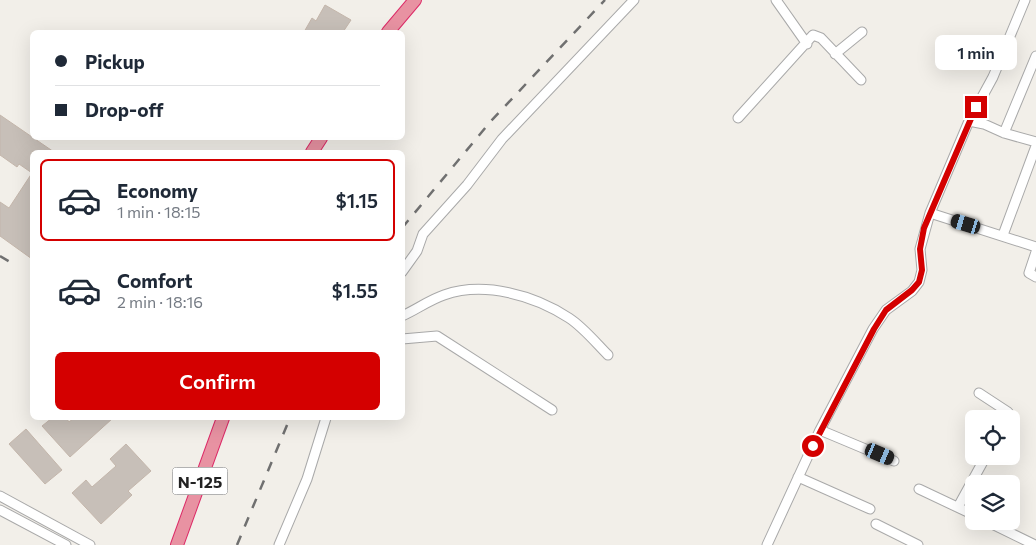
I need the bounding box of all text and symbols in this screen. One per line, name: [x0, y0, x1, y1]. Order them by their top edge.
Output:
callout: 1 min: [935, 34, 1017, 70]
text: 1 min: [957, 43, 995, 62]
text: Pickup: [85, 50, 145, 73]
route end: [965, 96, 987, 118]
text: Drop-off: [85, 98, 164, 121]
icon: car: [57, 178, 102, 223]
text: Economy: [117, 179, 198, 202]
text: $1.15: [336, 189, 378, 212]
text: 1 min · 18:15: [117, 202, 200, 221]
car: [949, 212, 982, 236]
icon: car: [57, 268, 102, 313]
text: Comfort: [117, 269, 193, 292]
text: $1.55: [332, 279, 378, 302]
text: 2 min · 18:16: [117, 292, 203, 311]
button: Confirm: [55, 352, 380, 410]
map controls: [965, 410, 1020, 530]
button: locate: [965, 410, 1020, 465]
route start: [802, 435, 824, 457]
car: [863, 441, 896, 467]
road number: N-125: [172, 468, 228, 494]
button: layers: [965, 475, 1020, 530]

